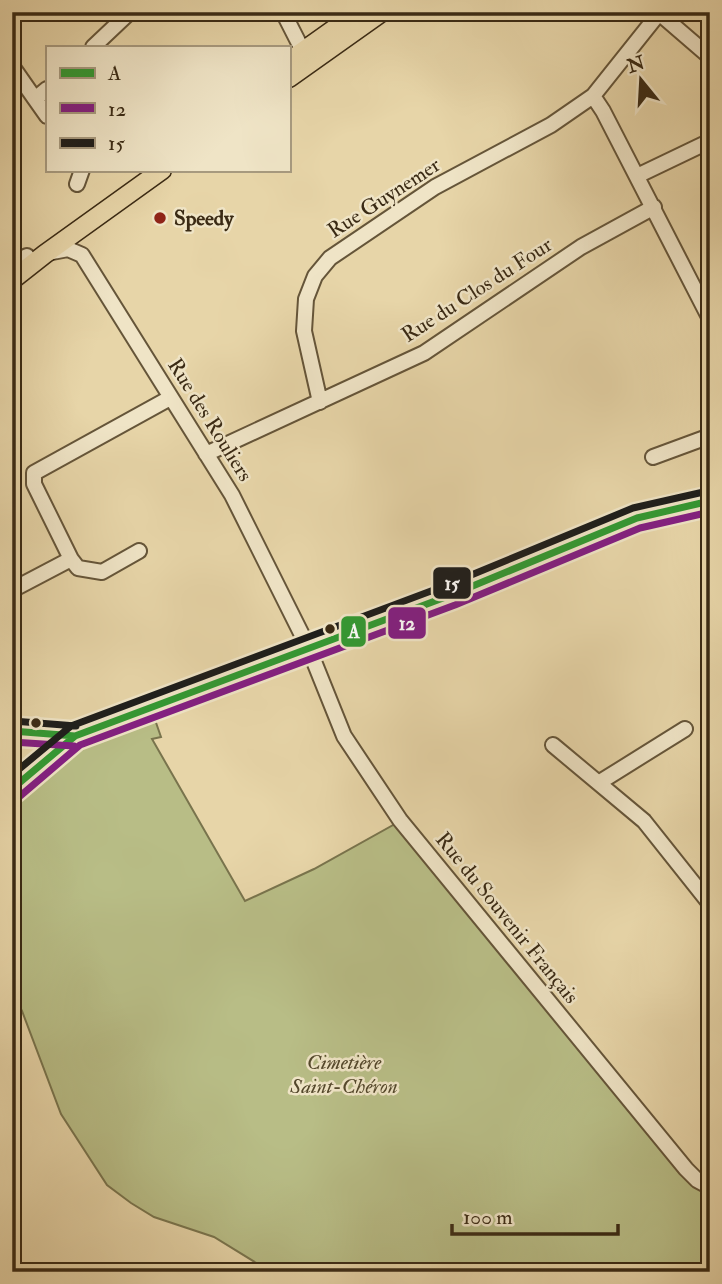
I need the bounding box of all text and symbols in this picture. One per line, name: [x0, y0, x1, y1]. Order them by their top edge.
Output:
legend: [46, 46, 290, 172]
north arrow: [606, 46, 676, 116]
text: N: [623, 50, 649, 79]
text: A: [107, 60, 121, 87]
text: 12: [108, 96, 126, 123]
text: 15: [108, 130, 125, 157]
street label: Rue Guynemer: [323, 151, 446, 244]
place label: Speedy: [174, 205, 234, 232]
marker: Speedy: [152, 210, 168, 226]
street label: Rue du Clos du Four: [397, 231, 557, 349]
street label: Rue des Rouliers: [161, 353, 259, 487]
line badge: 15: [432, 566, 472, 600]
text: 15: [444, 572, 460, 596]
line badge: 12: [387, 606, 427, 640]
text: 12: [399, 612, 416, 636]
line badge: A: [340, 615, 367, 648]
text: A: [347, 620, 361, 644]
unlabelled marker: [323, 622, 337, 636]
unlabelled marker: [29, 716, 43, 730]
street label: Rue du Souvenir Français: [429, 827, 585, 1009]
park label: Cimetière Saint-Chéron: [289, 1049, 398, 1100]
scale bar: [452, 1193, 619, 1237]
text: 100 m: [463, 1204, 513, 1231]

